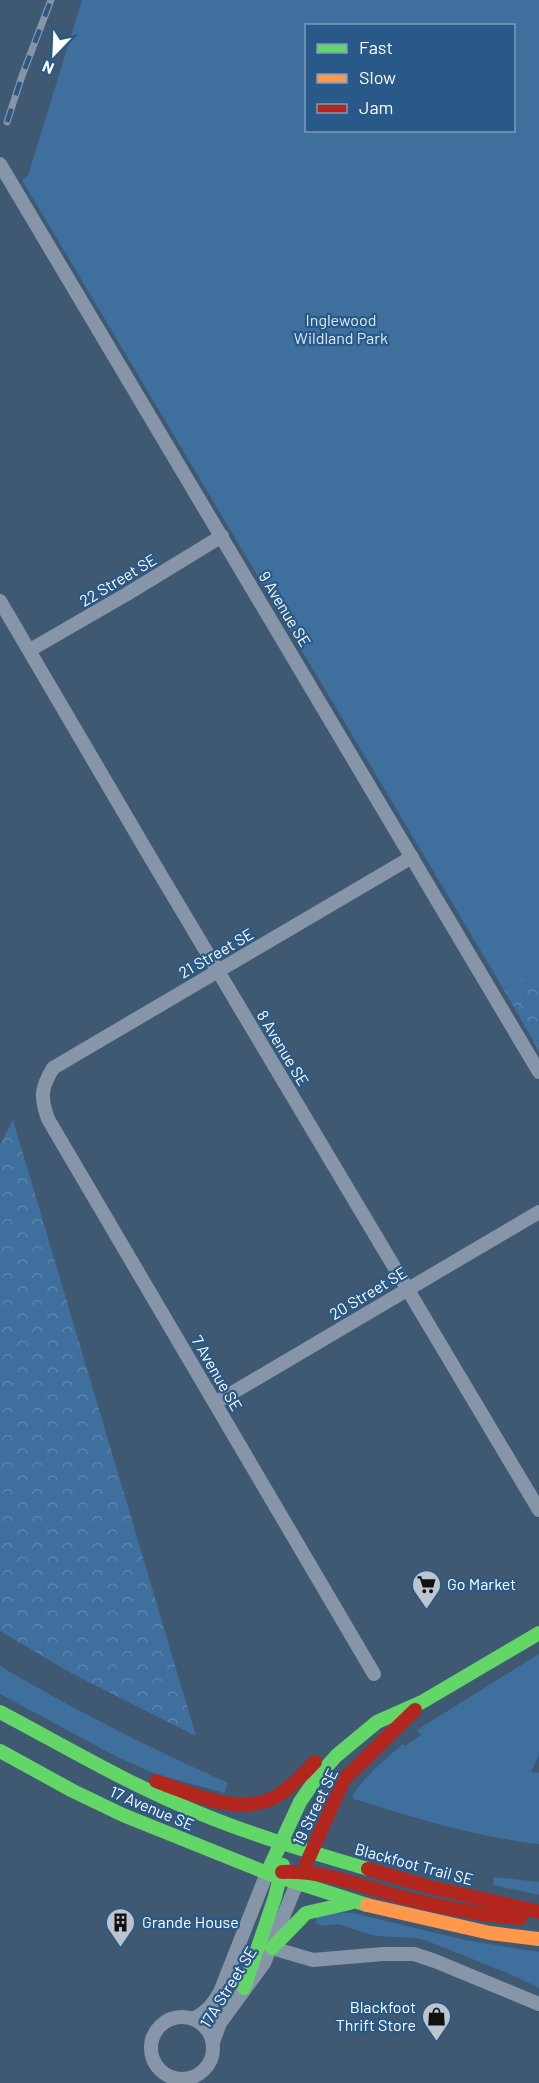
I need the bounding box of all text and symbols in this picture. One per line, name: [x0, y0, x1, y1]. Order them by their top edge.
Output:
north arrow: [24, 24, 84, 84]
legend: [305, 24, 515, 132]
text: Fast: [359, 36, 393, 58]
text: N: [39, 57, 57, 79]
text: Slow: [359, 66, 396, 88]
text: Jam: [359, 96, 393, 118]
park label: Inglewood Wildland Park: [294, 310, 388, 347]
street label: 22 Street SE: [76, 549, 160, 610]
street label: 9 Avenue SE: [255, 568, 315, 650]
street label: 21 Street SE: [175, 924, 256, 982]
street label: 8 Avenue SE: [253, 1007, 313, 1089]
street label: 20 Street SE: [326, 1262, 410, 1323]
street label: 7 Avenue SE: [188, 1332, 247, 1414]
supermarket icon: Go Market: [410, 1568, 442, 1610]
place label: Go Market: [447, 1574, 516, 1593]
street label: 19 Street SE: [288, 1765, 341, 1848]
street label: 17 Avenue SE: [107, 1781, 197, 1834]
street label: Blackfoot Trail SE: [353, 1839, 475, 1888]
building icon: Grande House: [105, 1906, 137, 1948]
place label: Grande House: [142, 1912, 239, 1931]
street label: 17A Street SE: [195, 1943, 260, 2031]
place label: Blackfoot Thrift Store: [336, 1997, 416, 2034]
shop icon: Blackfoot Thrift Store: [421, 2000, 453, 2042]

